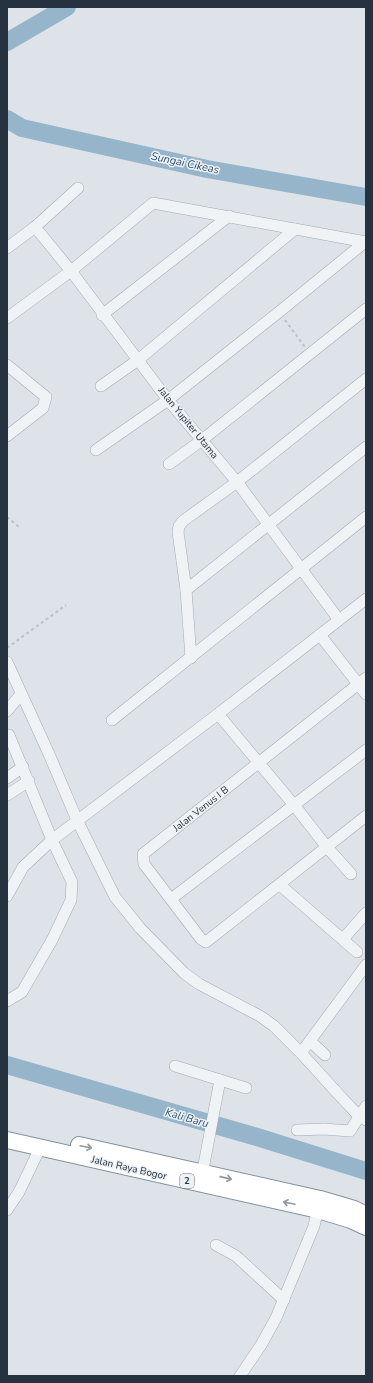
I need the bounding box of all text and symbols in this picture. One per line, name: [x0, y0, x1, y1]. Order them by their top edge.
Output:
water label: Sungai Cikeas: [150, 148, 220, 178]
street label: Jalan Yupiter Utama: [154, 383, 221, 462]
street label: Jalan Venus I B: [169, 783, 232, 836]
water label: Kali Baru: [163, 1105, 211, 1131]
one-way arrow: [79, 1144, 92, 1152]
street label: Jalan Raya Bogor: [89, 1152, 169, 1184]
road number: 2: [180, 1174, 194, 1188]
one-way arrow: [220, 1174, 233, 1182]
one-way arrow: [283, 1199, 296, 1207]

